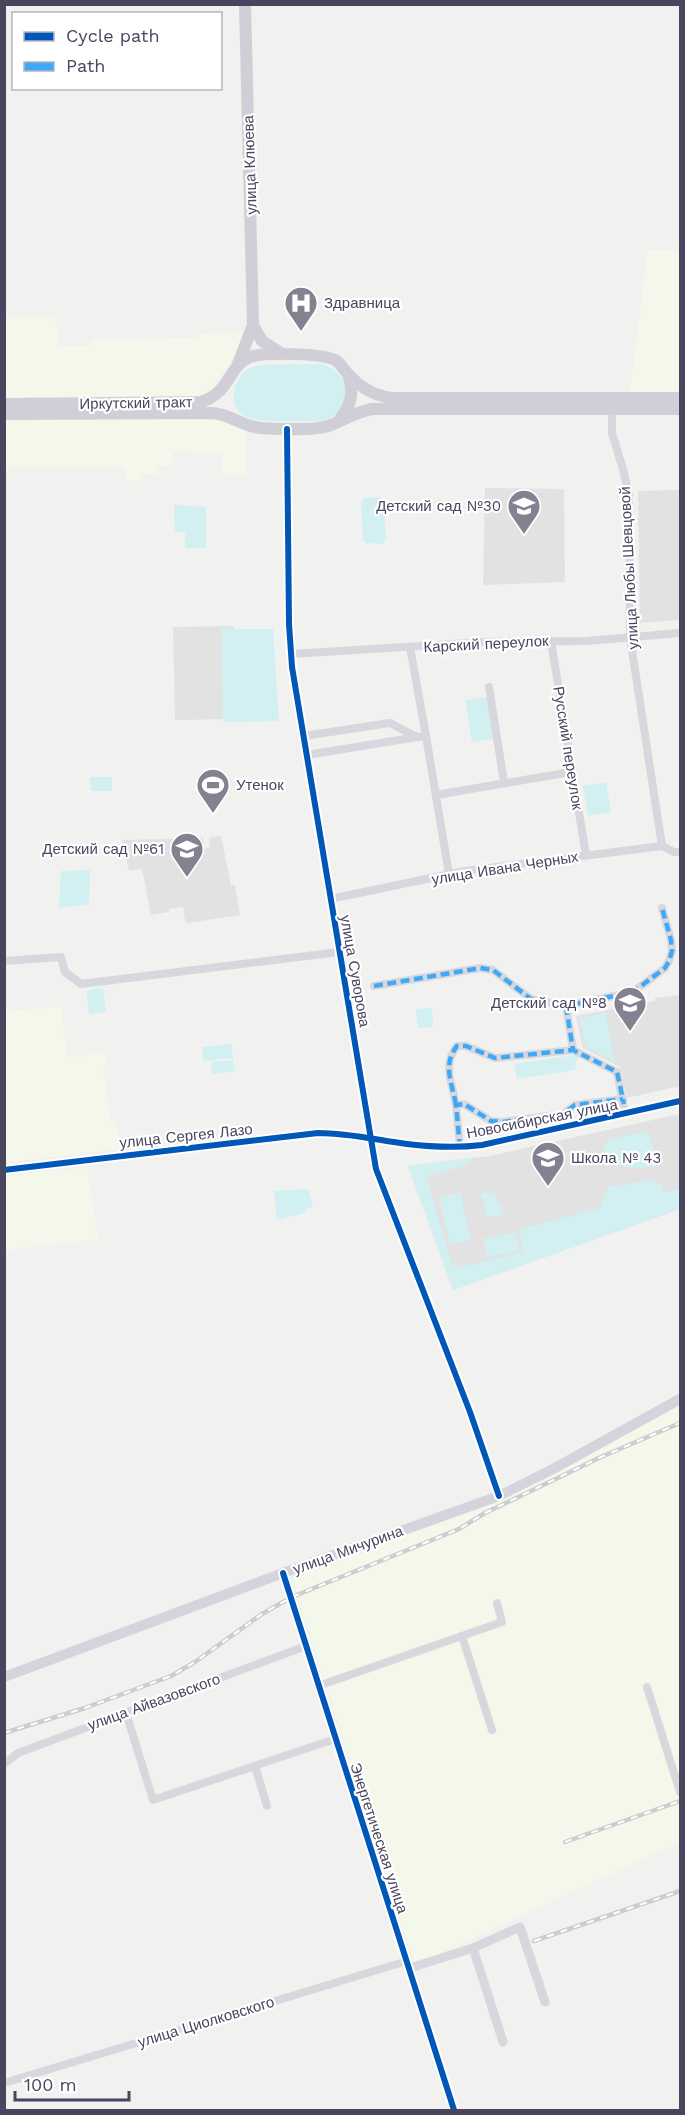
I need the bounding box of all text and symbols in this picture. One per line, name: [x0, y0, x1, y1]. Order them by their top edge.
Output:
legend: [12, 12, 222, 90]
text: Cycle path: [66, 25, 160, 46]
text: Path: [66, 55, 106, 76]
street label: улица Клюева: [239, 114, 261, 215]
hospital icon: Здравница: [283, 285, 319, 332]
place label: Здравница: [324, 294, 401, 312]
street label: Иркутский тракт: [79, 393, 193, 413]
street label: улица Любы Шевцовой: [616, 486, 642, 650]
school or university icon: Детский сад №30: [506, 488, 542, 535]
place label: Детский сад №30: [376, 497, 501, 515]
street label: Карский переулок: [423, 632, 549, 656]
street label: Русский переулок: [549, 685, 587, 811]
sports icon: Утенок: [195, 767, 231, 814]
place label: Утенок: [236, 776, 284, 794]
school or university icon: Детский сад №61: [169, 831, 205, 878]
place label: Детский сад №61: [42, 840, 164, 858]
street label: улица Ивана Черных: [430, 847, 580, 888]
street label: улица Суворова: [336, 913, 374, 1029]
school or university icon: Детский сад №8: [612, 985, 648, 1032]
place label: Детский сад №8: [491, 994, 607, 1012]
street label: Новосибирская улица: [465, 1095, 620, 1143]
street label: улица Сергея Лазо: [119, 1120, 253, 1152]
school or university icon: Школа № 43: [530, 1140, 566, 1187]
place label: Школа № 43: [571, 1149, 661, 1167]
street label: улица Мичурина: [291, 1522, 406, 1578]
street label: улица Айвазовского: [85, 1670, 223, 1734]
street label: Энергетическая улица: [346, 1760, 412, 1916]
street label: улица Циолковского: [136, 1993, 276, 2051]
scale bar: [15, 2064, 129, 2102]
text: 100 m: [24, 2074, 77, 2095]

